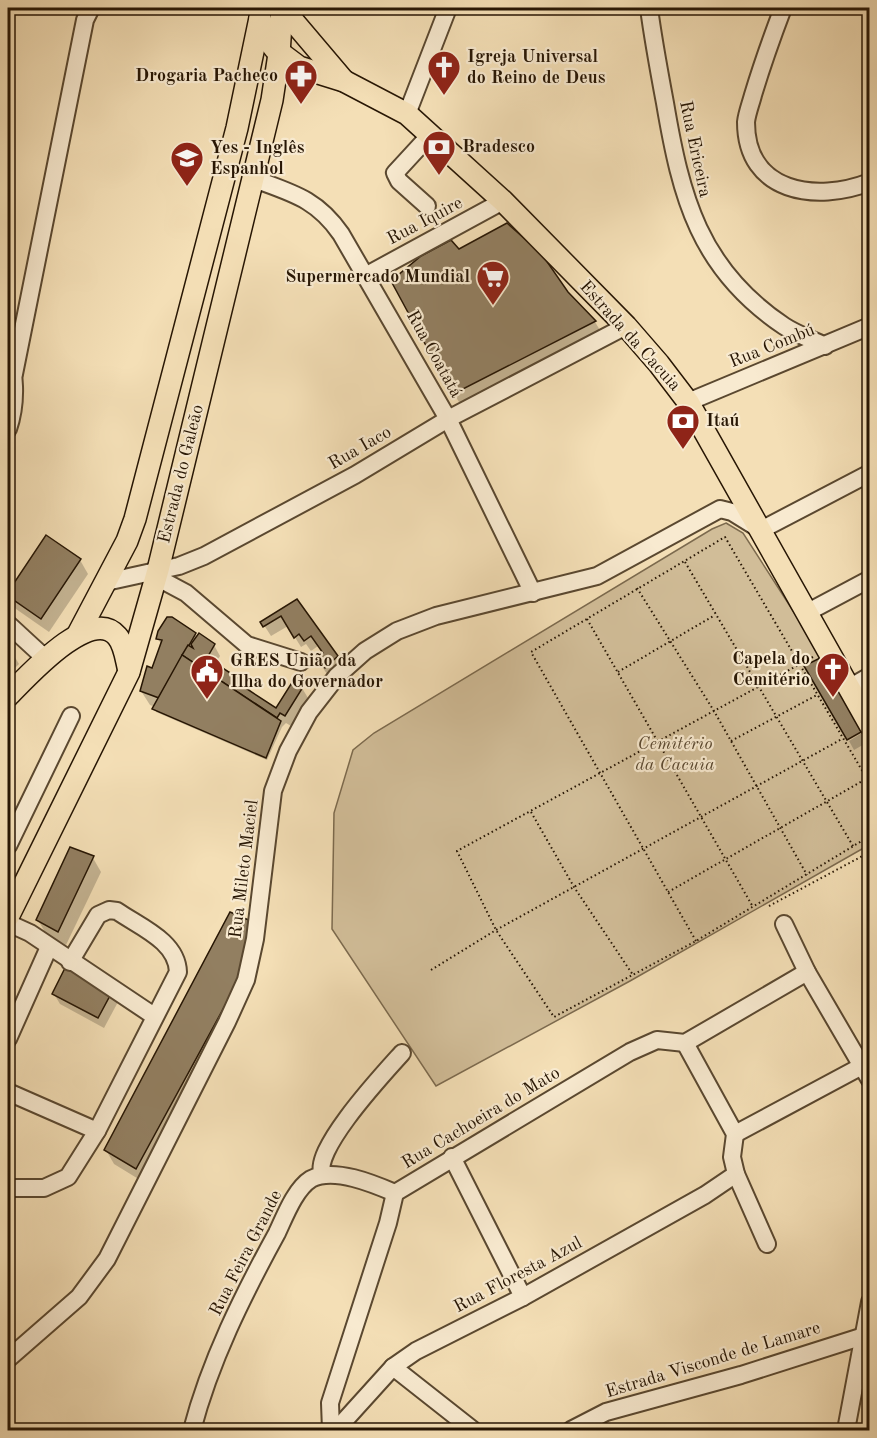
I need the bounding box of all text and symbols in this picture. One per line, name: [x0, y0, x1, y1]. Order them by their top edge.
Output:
place label: Igreja Universal do Reino de Deus: [467, 48, 606, 87]
church icon: Igreja Universal do Reino de Deus: [426, 49, 462, 96]
pharmacy icon: Drogaria Pacheco: [283, 58, 319, 105]
place label: Drogaria Pacheco: [135, 67, 278, 85]
street label: Rua Ericeira: [676, 99, 714, 199]
bank icon: Bradesco: [421, 129, 457, 176]
place label: Bradesco: [462, 138, 535, 156]
place label: Yes - Inglês Espanhol: [210, 139, 305, 178]
school or university icon: Yes - Inglês Espanhol: [169, 140, 205, 187]
street label: Rua Iquire: [384, 194, 466, 248]
supermarket icon: Supermercado Mundial: [475, 259, 511, 306]
place label: Supermercado Mundial: [285, 268, 470, 286]
street label: Estrada da Cacuia: [576, 277, 684, 395]
street label: Rua Coatatá: [403, 307, 465, 401]
street label: Rua Combú: [727, 321, 818, 371]
street label: Estrada do Galeão: [155, 403, 207, 545]
bank icon: Itaú: [665, 403, 701, 450]
place label: Itaú: [706, 412, 740, 430]
street label: Rua Iaco: [326, 423, 395, 473]
place label: Capela do Cemitério: [732, 650, 810, 689]
church icon: Capela do Cemitério: [815, 651, 851, 698]
place label: GRES União da Ilha do Governador: [230, 652, 383, 691]
public building icon: GRES União da Ilha do Governador: [189, 653, 225, 700]
park label: Cemitério da Cacuia: [635, 735, 715, 774]
street label: Rua Mileto Maciel: [227, 798, 261, 939]
street label: Rua Cachoeira do Mato: [399, 1064, 563, 1172]
street label: Rua Feira Grande: [207, 1187, 285, 1319]
street label: Rua Floresta Azul: [451, 1234, 585, 1316]
street label: Estrada Visconde de Lamare: [603, 1319, 823, 1401]

